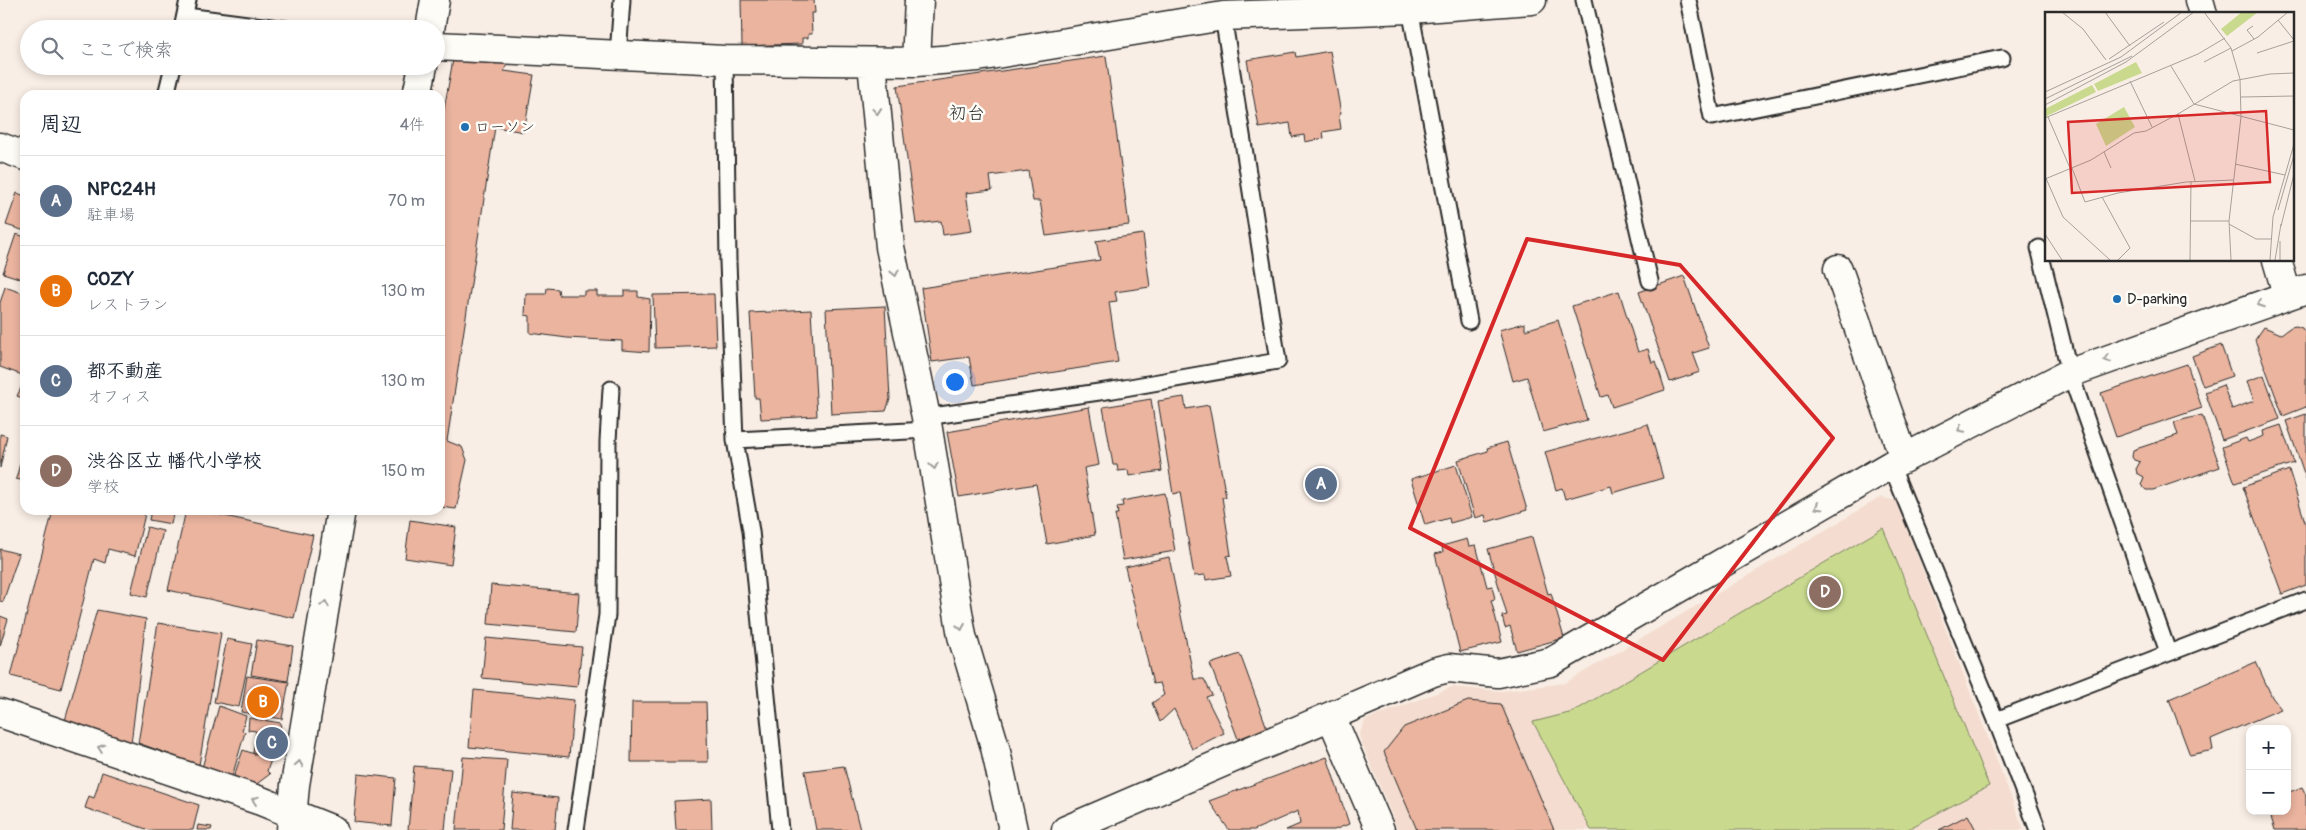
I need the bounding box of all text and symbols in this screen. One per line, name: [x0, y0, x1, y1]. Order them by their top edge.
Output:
inset map: [2045, 12, 2294, 261]
search box: [20, 20, 445, 75]
icon: search: [38, 34, 66, 62]
text: ここで検索: [78, 38, 173, 62]
district label: 初台: [949, 102, 985, 125]
one-way arrow: [871, 108, 882, 116]
text: 周辺: [40, 111, 82, 138]
text: 4件: [400, 115, 425, 135]
place label: ローソン: [475, 118, 535, 137]
marker: ローソン: [459, 121, 471, 133]
text: NPC24H: [87, 177, 156, 201]
text: A: [51, 191, 61, 211]
text: 70 m: [388, 191, 425, 211]
text: 駐車場: [87, 205, 135, 225]
text: COZY: [87, 267, 134, 291]
one-way arrow: [889, 268, 900, 277]
text: B: [51, 281, 61, 301]
text: 130 m: [381, 281, 425, 301]
place label: D-parking: [2127, 290, 2187, 309]
marker: D-parking: [2111, 293, 2123, 305]
text: レストラン: [87, 295, 168, 315]
one-way arrow: [2256, 298, 2264, 308]
one-way arrow: [2103, 353, 2112, 363]
text: 都不動産: [87, 359, 163, 383]
your location: [942, 369, 968, 395]
text: C: [51, 371, 61, 391]
text: 130 m: [381, 371, 425, 391]
text: オフィス: [87, 387, 151, 407]
one-way arrow: [1957, 423, 1966, 433]
text: 渋谷区立 幡代小学校: [87, 449, 262, 473]
text: D: [51, 461, 61, 481]
text: 150 m: [381, 461, 425, 481]
one-way arrow: [928, 462, 938, 471]
pin: A: [1305, 465, 1337, 503]
text: 学校: [87, 477, 119, 497]
one-way arrow: [1815, 501, 1824, 511]
pin: D: [1809, 573, 1841, 611]
one-way arrow: [320, 600, 330, 608]
one-way arrow: [955, 622, 965, 631]
pin: B: [247, 683, 279, 721]
pin: C: [256, 724, 288, 762]
map controls: [2246, 725, 2291, 815]
button: +: [2246, 725, 2291, 770]
one-way arrow: [97, 744, 105, 754]
one-way arrow: [293, 760, 303, 769]
button: −: [2246, 770, 2291, 815]
one-way arrow: [251, 795, 260, 805]

